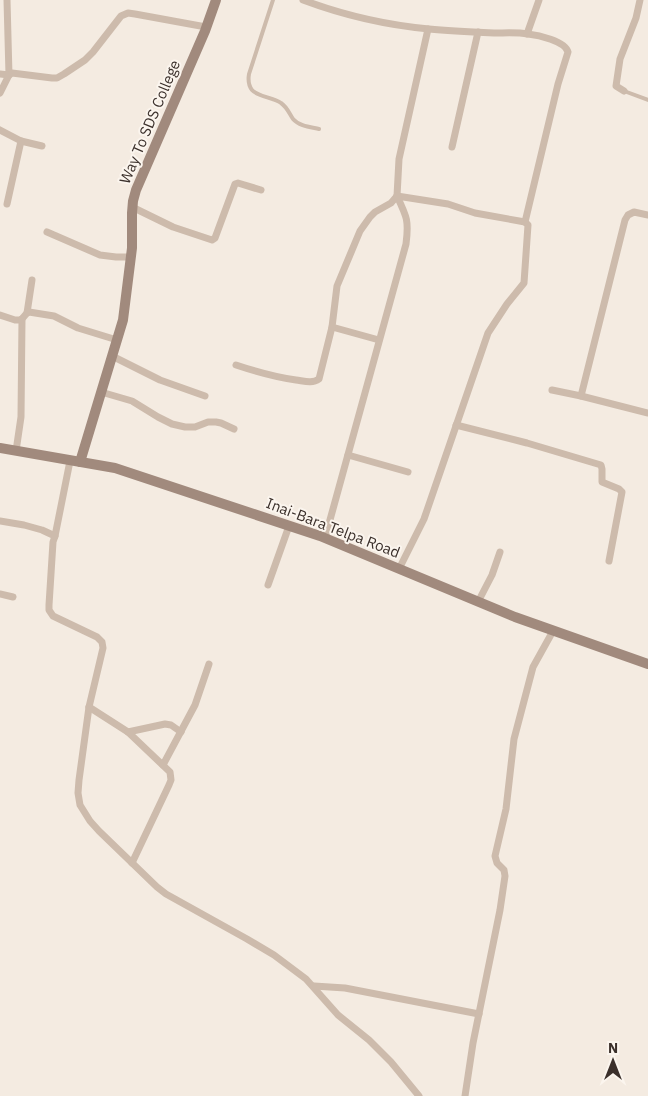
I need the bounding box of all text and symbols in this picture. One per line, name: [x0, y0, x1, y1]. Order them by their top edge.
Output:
street label: Way To SDS College: [115, 57, 184, 187]
street label: Inai-Bara Telpa Road: [264, 493, 403, 562]
north arrow: [588, 1036, 638, 1086]
text: N: [608, 1039, 618, 1057]

